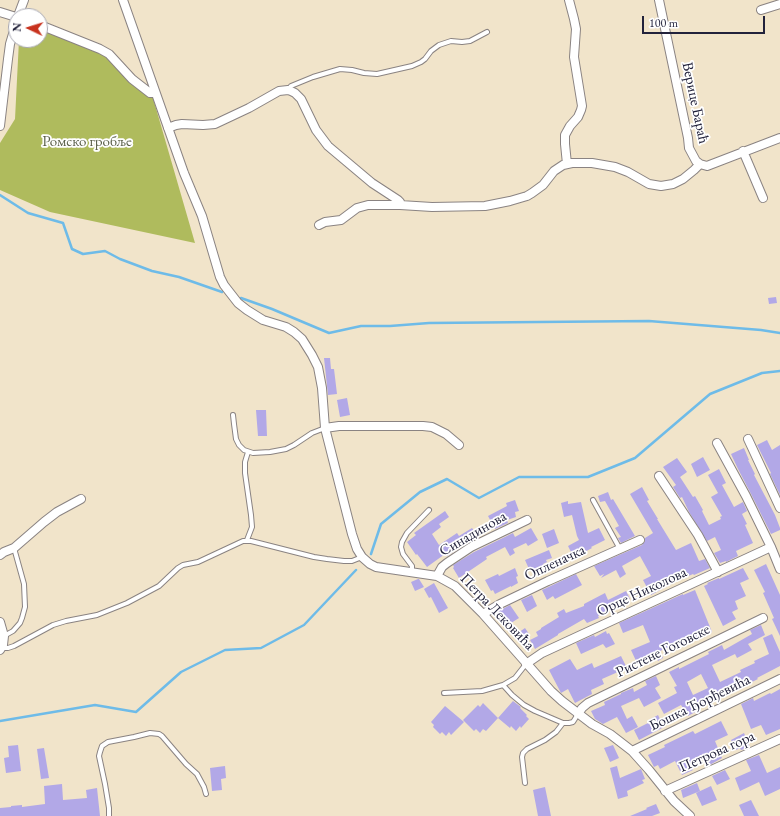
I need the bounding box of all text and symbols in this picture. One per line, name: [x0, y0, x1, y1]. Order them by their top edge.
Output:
north arrow: [8, 8, 48, 48]
scale bar: [644, 8, 767, 34]
text: 100 m: [649, 15, 678, 31]
text: N: [10, 22, 24, 32]
street label: Верице Бараћ: [678, 61, 712, 145]
park label: Ромско гробље: [42, 133, 132, 151]
street label: Синадинова: [436, 508, 510, 560]
street label: Опленачка: [522, 541, 588, 585]
street label: Орце Николова: [594, 563, 690, 621]
street label: Петра Лековића: [456, 570, 538, 654]
street label: Ристене Гоговске: [613, 620, 713, 682]
street label: Бошка Ђорђевића: [647, 671, 753, 735]
street label: Петрова гора: [676, 727, 758, 777]

